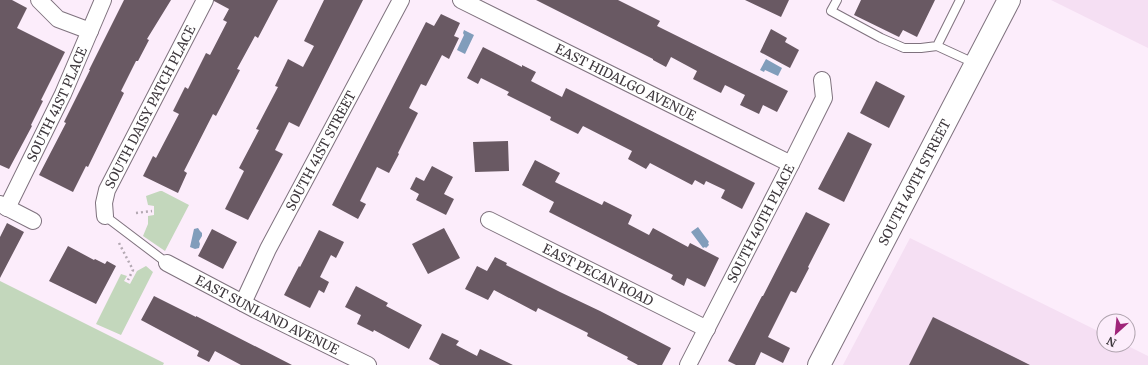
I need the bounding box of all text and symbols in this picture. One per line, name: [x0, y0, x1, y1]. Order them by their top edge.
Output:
street label: SOUTH DAISY PATCH PLACE: [101, 22, 200, 191]
street label: EAST HIDALGO AVENUE: [552, 40, 699, 125]
street label: SOUTH 41ST PLACE: [23, 44, 91, 165]
street label: SOUTH 41ST STREET: [282, 88, 360, 214]
street label: SOUTH 40TH STREET: [875, 117, 954, 248]
street label: SOUTH 40TH PLACE: [724, 161, 799, 286]
street label: EAST PECAN ROAD: [540, 240, 656, 310]
street label: EAST SUNLAND AVENUE: [192, 272, 343, 359]
north arrow: [1096, 313, 1136, 353]
text: N: [1104, 334, 1119, 350]

